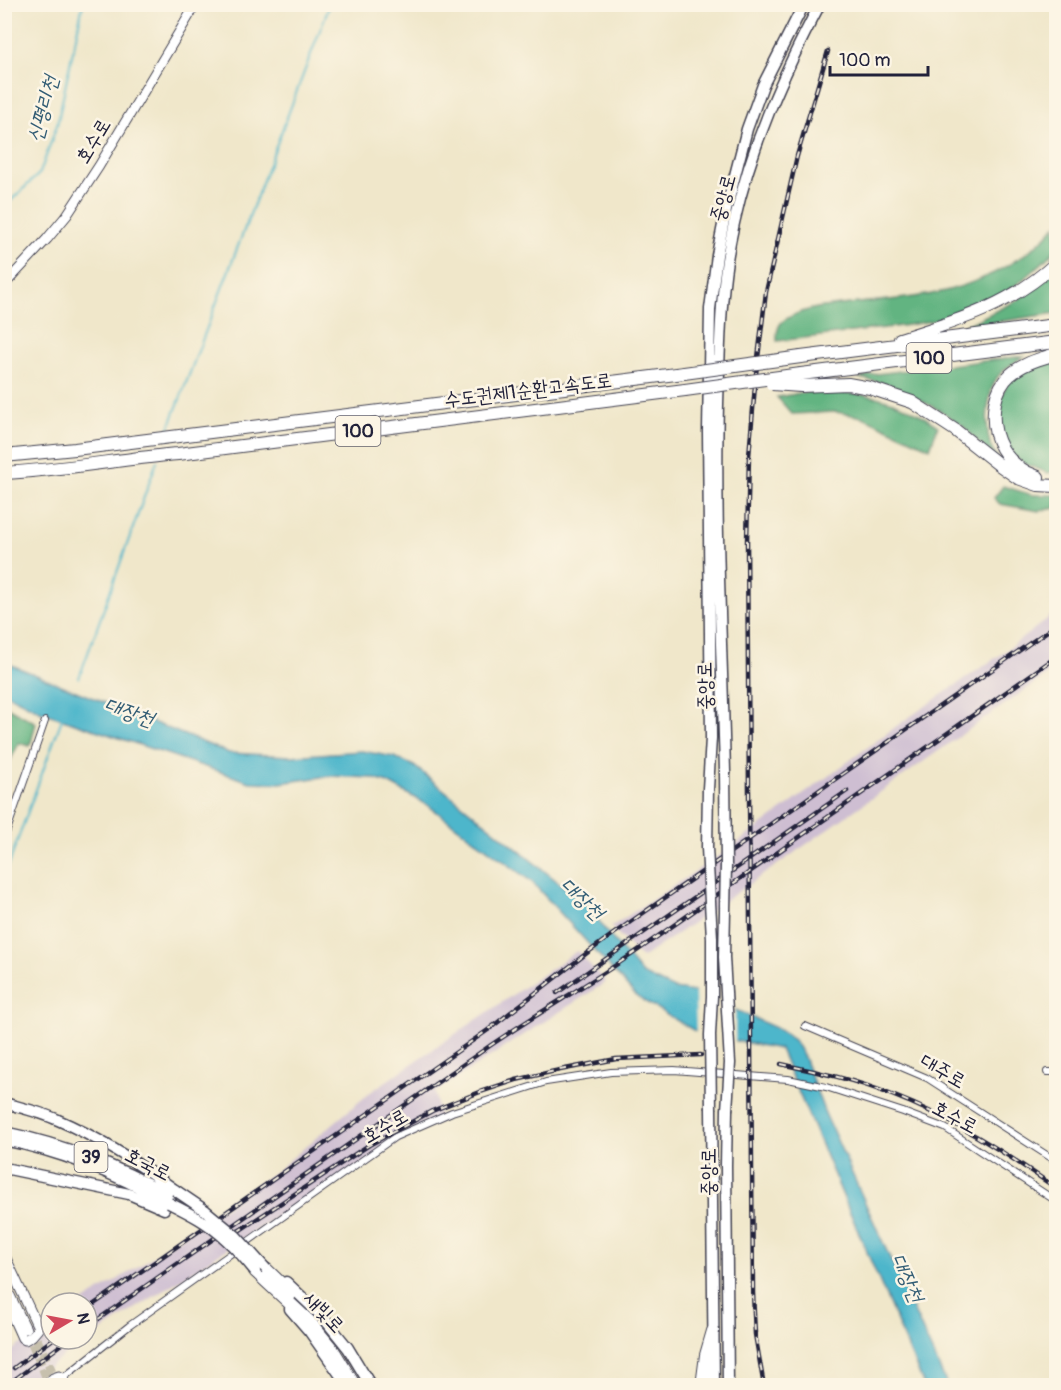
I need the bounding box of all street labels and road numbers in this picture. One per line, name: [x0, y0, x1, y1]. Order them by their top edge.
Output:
street label: 호수로: [70, 114, 116, 168]
street label: 중앙로: [705, 171, 741, 225]
road number: 100: [906, 343, 952, 373]
street label: 수도권제1순환고속도로: [443, 367, 613, 413]
road number: 100: [336, 416, 380, 446]
street label: 중앙로: [692, 662, 718, 710]
street label: 대주로: [916, 1048, 970, 1094]
street label: 호수로: [928, 1095, 982, 1139]
street label: 호수로: [358, 1103, 412, 1149]
road number: 39: [74, 1142, 107, 1172]
street label: 호국로: [121, 1142, 175, 1186]
street label: 중앙로: [696, 1148, 721, 1196]
street label: 새빛로: [298, 1286, 350, 1338]

